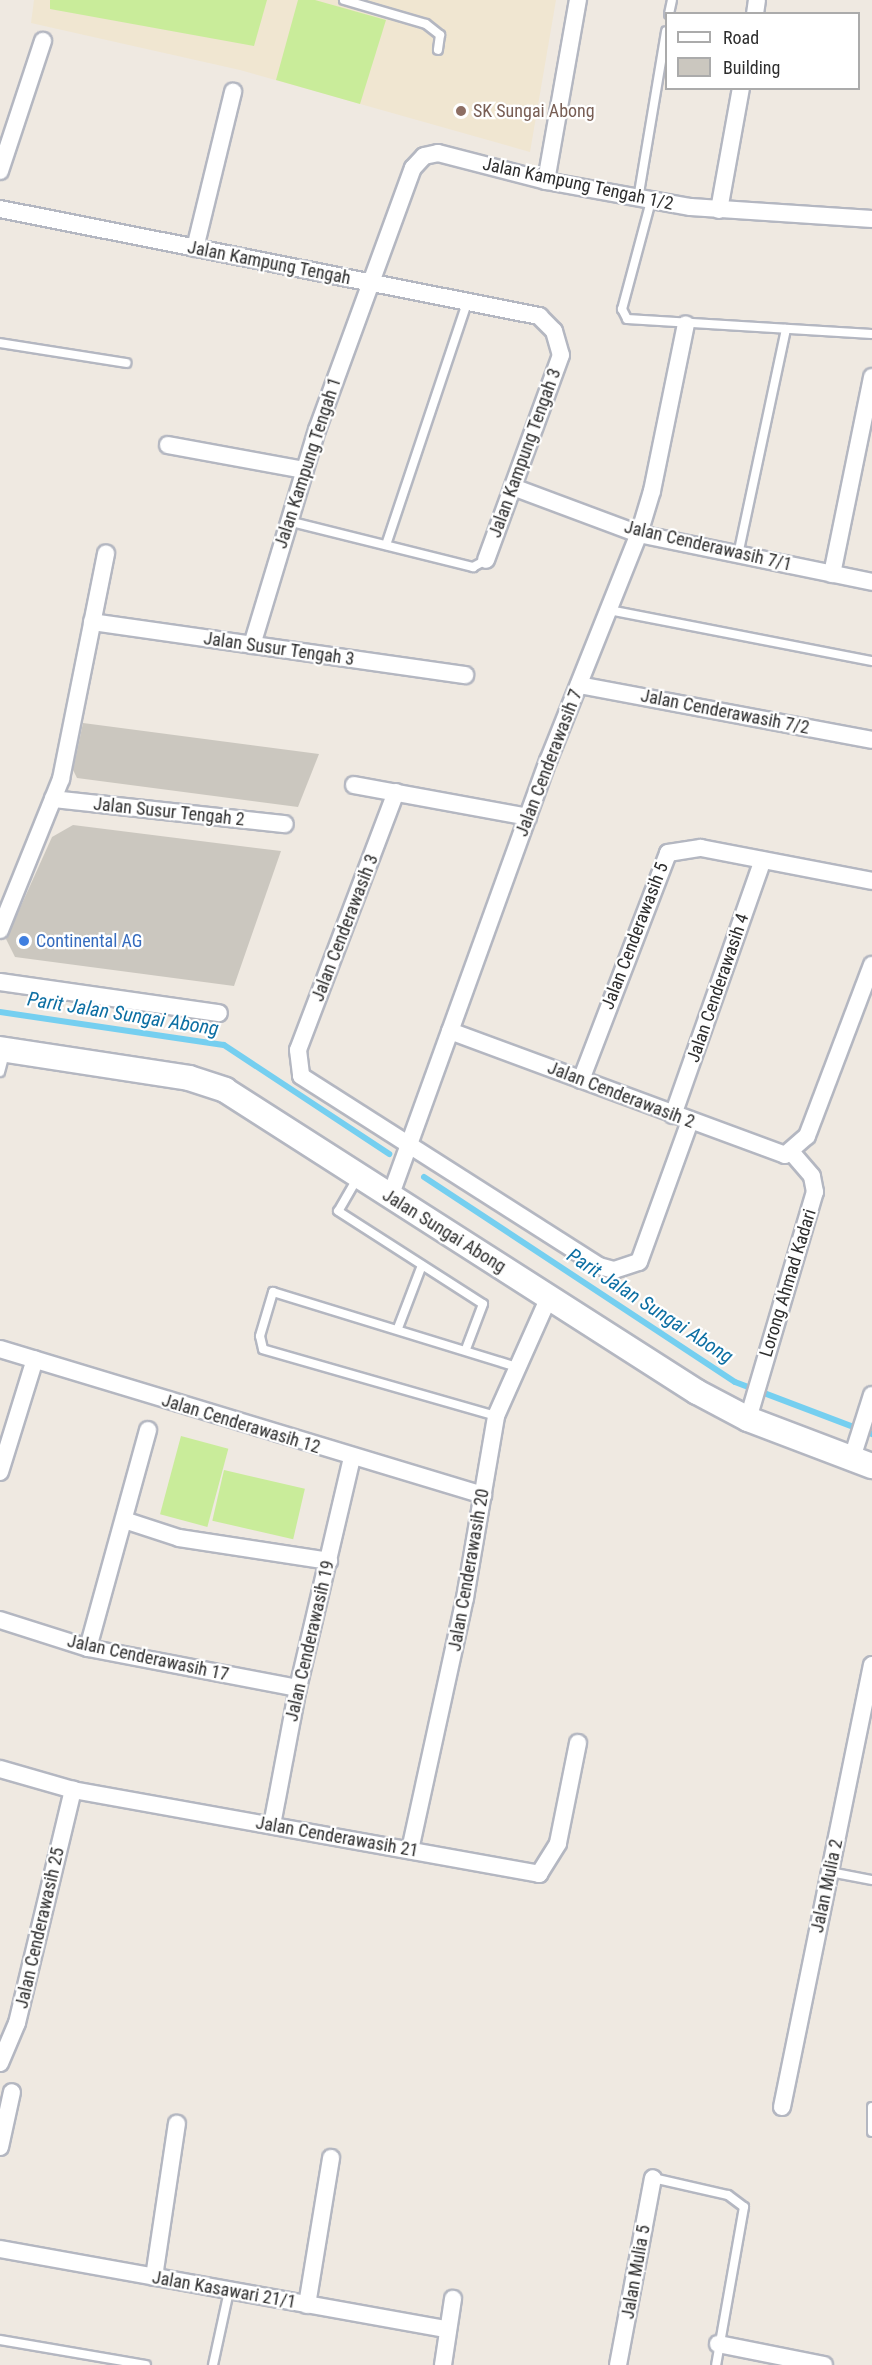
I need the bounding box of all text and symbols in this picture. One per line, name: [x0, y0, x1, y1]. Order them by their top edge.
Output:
legend: [665, 12, 860, 90]
text: Road: [723, 27, 759, 48]
text: Building: [723, 57, 780, 78]
place label: SK Sungai Abong: [473, 100, 595, 122]
marker: SK Sungai Abong: [454, 104, 468, 118]
street label: Jalan Kampung Tengah 1/2: [481, 153, 675, 215]
street label: Jalan Kampung Tengah: [185, 237, 353, 289]
street label: Jalan Kampung Tengah 3: [484, 365, 566, 541]
street label: Jalan Kampung Tengah 1: [270, 375, 346, 551]
street label: Jalan Cenderawasih 7/1: [622, 516, 794, 576]
street label: Jalan Susur Tengah 3: [202, 628, 356, 670]
street label: Jalan Cenderawasih 7/2: [639, 685, 811, 739]
street label: Jalan Cenderawasih 7: [511, 686, 587, 840]
street label: Jalan Susur Tengah 2: [92, 793, 246, 831]
street label: Jalan Cenderawasih 3: [307, 851, 383, 1005]
street label: Jalan Cenderawasih 5: [597, 859, 673, 1013]
street label: Jalan Cenderawasih 4: [682, 911, 754, 1065]
place label: Continental AG: [36, 930, 142, 952]
marker: Continental AG: [17, 934, 31, 948]
water label: Parit Jalan Sungai Abong: [26, 987, 220, 1041]
street label: Jalan Cenderawasih 2: [544, 1057, 698, 1133]
street label: Jalan Sungai Abong: [378, 1184, 510, 1278]
street label: Lorong Ahmad Kadari: [755, 1206, 821, 1360]
water label: Parit Jalan Sungai Abong: [562, 1243, 738, 1369]
street label: Jalan Cenderawasih 12: [159, 1390, 323, 1458]
street label: Jalan Cenderawasih 20: [444, 1487, 494, 1653]
street label: Jalan Cenderawasih 19: [281, 1558, 339, 1724]
street label: Jalan Cenderawasih 17: [65, 1630, 231, 1686]
street label: Jalan Cenderawasih 21: [254, 1812, 420, 1862]
street label: Jalan Mulia 2: [807, 1837, 847, 1935]
street label: Jalan Cenderawasih 25: [11, 1845, 69, 2011]
street label: Jalan Mulia 5: [617, 2223, 655, 2321]
street label: Jalan Kasawari 21/1: [150, 2267, 298, 2313]

